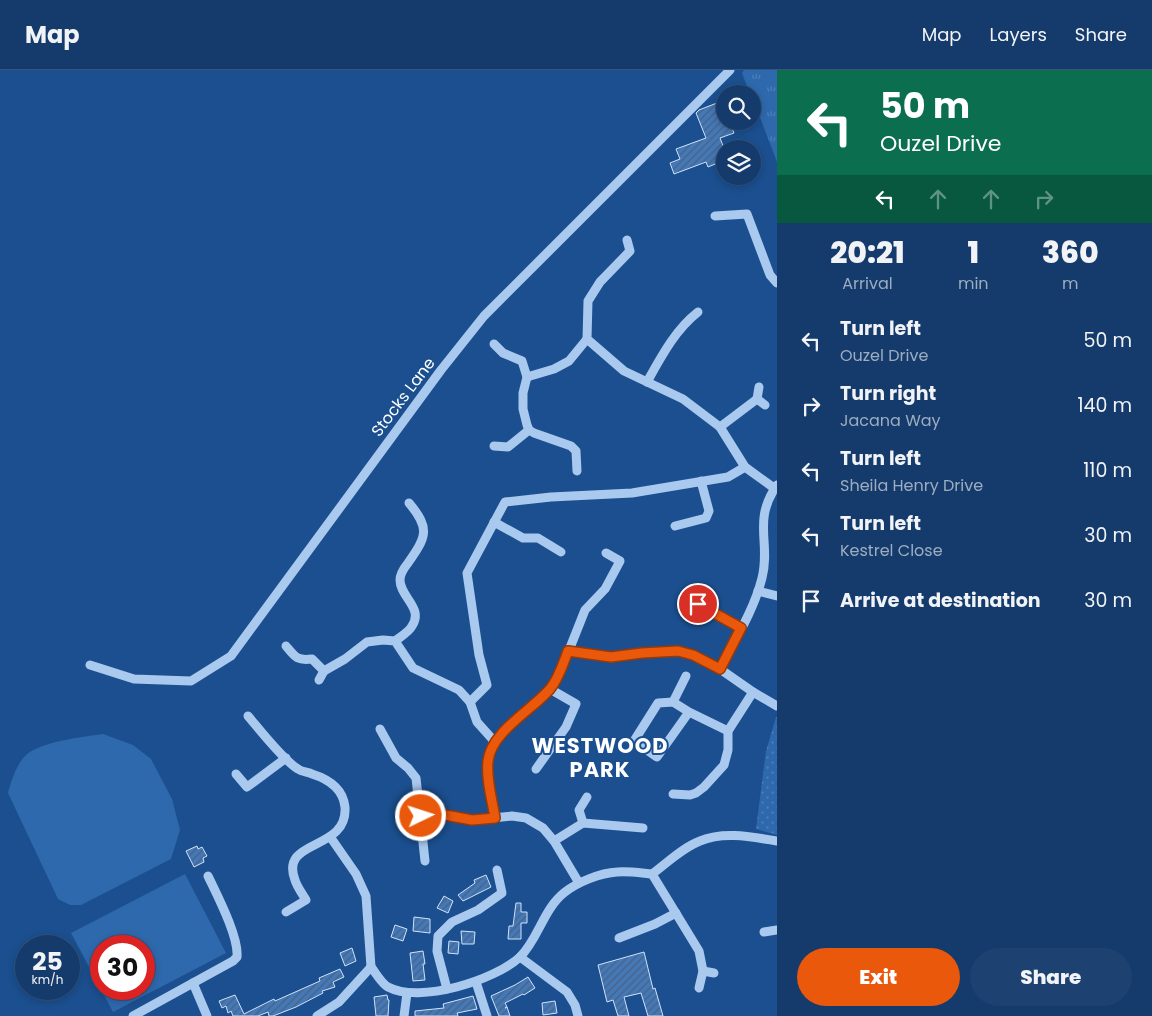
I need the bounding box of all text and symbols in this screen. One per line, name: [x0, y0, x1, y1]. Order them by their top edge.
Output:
text: Map: [25, 18, 80, 51]
text: Map: [922, 22, 962, 47]
text: Layers: [990, 22, 1047, 47]
text: Share: [1075, 22, 1127, 47]
text: 50 m: [880, 81, 970, 130]
map controls: [716, 85, 761, 185]
button: search: [716, 85, 761, 130]
icon: left: [797, 90, 862, 155]
text: Ouzel Drive: [880, 128, 1001, 159]
button: layers: [716, 140, 761, 185]
icon: left: [871, 185, 899, 213]
icon: ahead: [924, 185, 952, 213]
icon: ahead: [977, 185, 1005, 213]
icon: right: [1030, 185, 1058, 213]
text: 20:21: [830, 231, 905, 274]
text: 1: [967, 231, 979, 274]
text: 360: [1042, 231, 1099, 274]
text: Arrival: [842, 272, 893, 295]
text: min: [958, 272, 989, 295]
text: m: [1062, 272, 1079, 295]
text: Turn left: [840, 315, 921, 342]
icon: left: [797, 327, 825, 355]
text: 50 m: [1083, 327, 1132, 354]
text: Ouzel Drive: [840, 344, 928, 367]
street label: Stocks Lane: [366, 353, 440, 441]
text: Turn right: [840, 380, 936, 407]
icon: right: [797, 392, 825, 420]
text: 140 m: [1077, 392, 1132, 419]
text: Jacana Way: [840, 409, 941, 432]
text: Turn left: [840, 445, 921, 472]
icon: left: [797, 457, 825, 485]
text: 110 m: [1083, 457, 1132, 484]
text: Sheila Henry Drive: [840, 474, 983, 497]
text: Turn left: [840, 510, 921, 537]
icon: left: [797, 522, 825, 550]
text: 30 m: [1084, 522, 1132, 549]
text: Kestrel Close: [840, 539, 943, 562]
pin: [677, 583, 719, 625]
icon: arrive: [797, 587, 825, 615]
text: Arrive at destination: [840, 587, 1041, 614]
text: 30 m: [1084, 587, 1132, 614]
icon: arrive: [684, 590, 712, 618]
district label: WESTWOOD PARK: [531, 731, 669, 784]
position arrow: [394, 789, 446, 841]
speed limit sign: 30: [90, 935, 155, 1000]
text: 25: [32, 944, 63, 979]
button: Exit: [797, 948, 960, 1006]
button: Share: [970, 948, 1132, 1006]
text: km/h: [32, 971, 63, 988]

